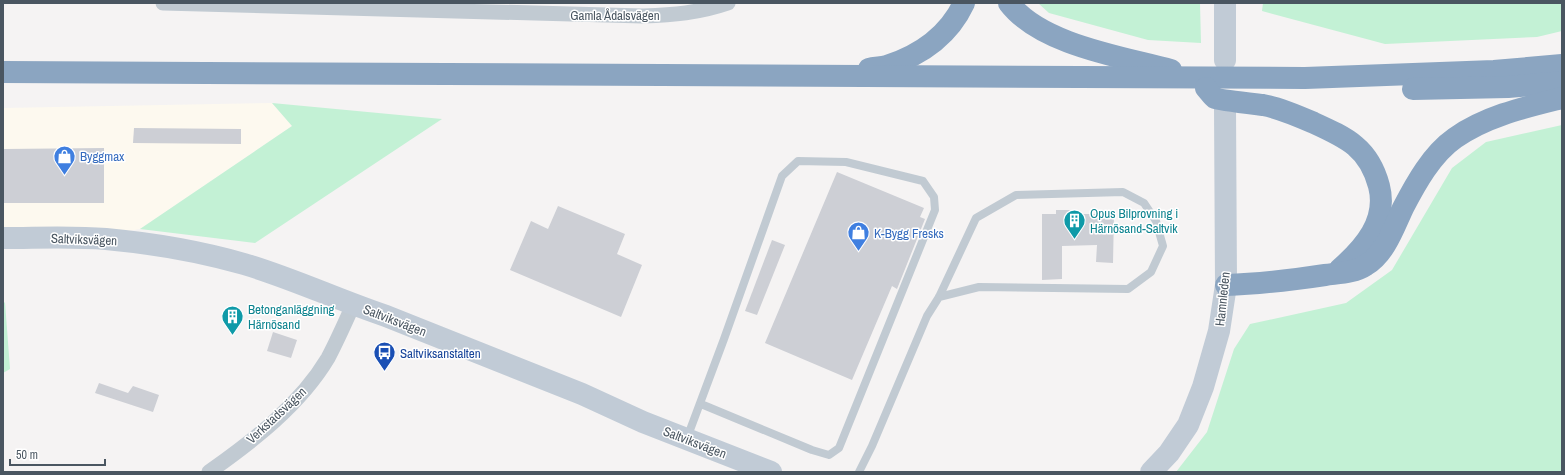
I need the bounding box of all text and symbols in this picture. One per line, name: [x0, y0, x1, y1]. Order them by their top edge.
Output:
street label: Gamla Ådalsvägen: [570, 7, 660, 24]
shop icon: Byggmax: [52, 143, 78, 176]
place label: Byggmax: [80, 148, 125, 165]
place label: Opus Bilprovning i Härnösand-Saltvik: [1090, 205, 1178, 237]
building icon: Opus Bilprovning i Härnösand-Saltvik: [1061, 207, 1087, 240]
shop icon: K-Bygg Fresks: [846, 220, 872, 253]
place label: K-Bygg Fresks: [874, 225, 944, 242]
street label: Saltviksvägen: [51, 230, 118, 249]
street label: Hamnleden: [1211, 271, 1234, 327]
place label: Betonganläggning Härnösand: [248, 301, 335, 333]
street label: Saltviksvägen: [361, 301, 429, 340]
building icon: Betonganläggning Härnösand: [220, 303, 246, 336]
bus stop icon: Saltviksanstalten: [371, 340, 397, 373]
place label: Saltviksanstalten: [400, 345, 481, 362]
street label: Verkstadsvägen: [243, 383, 310, 447]
street label: Saltviksvägen: [661, 423, 729, 462]
scale bar: [10, 441, 105, 467]
text: 50 m: [16, 447, 38, 463]

